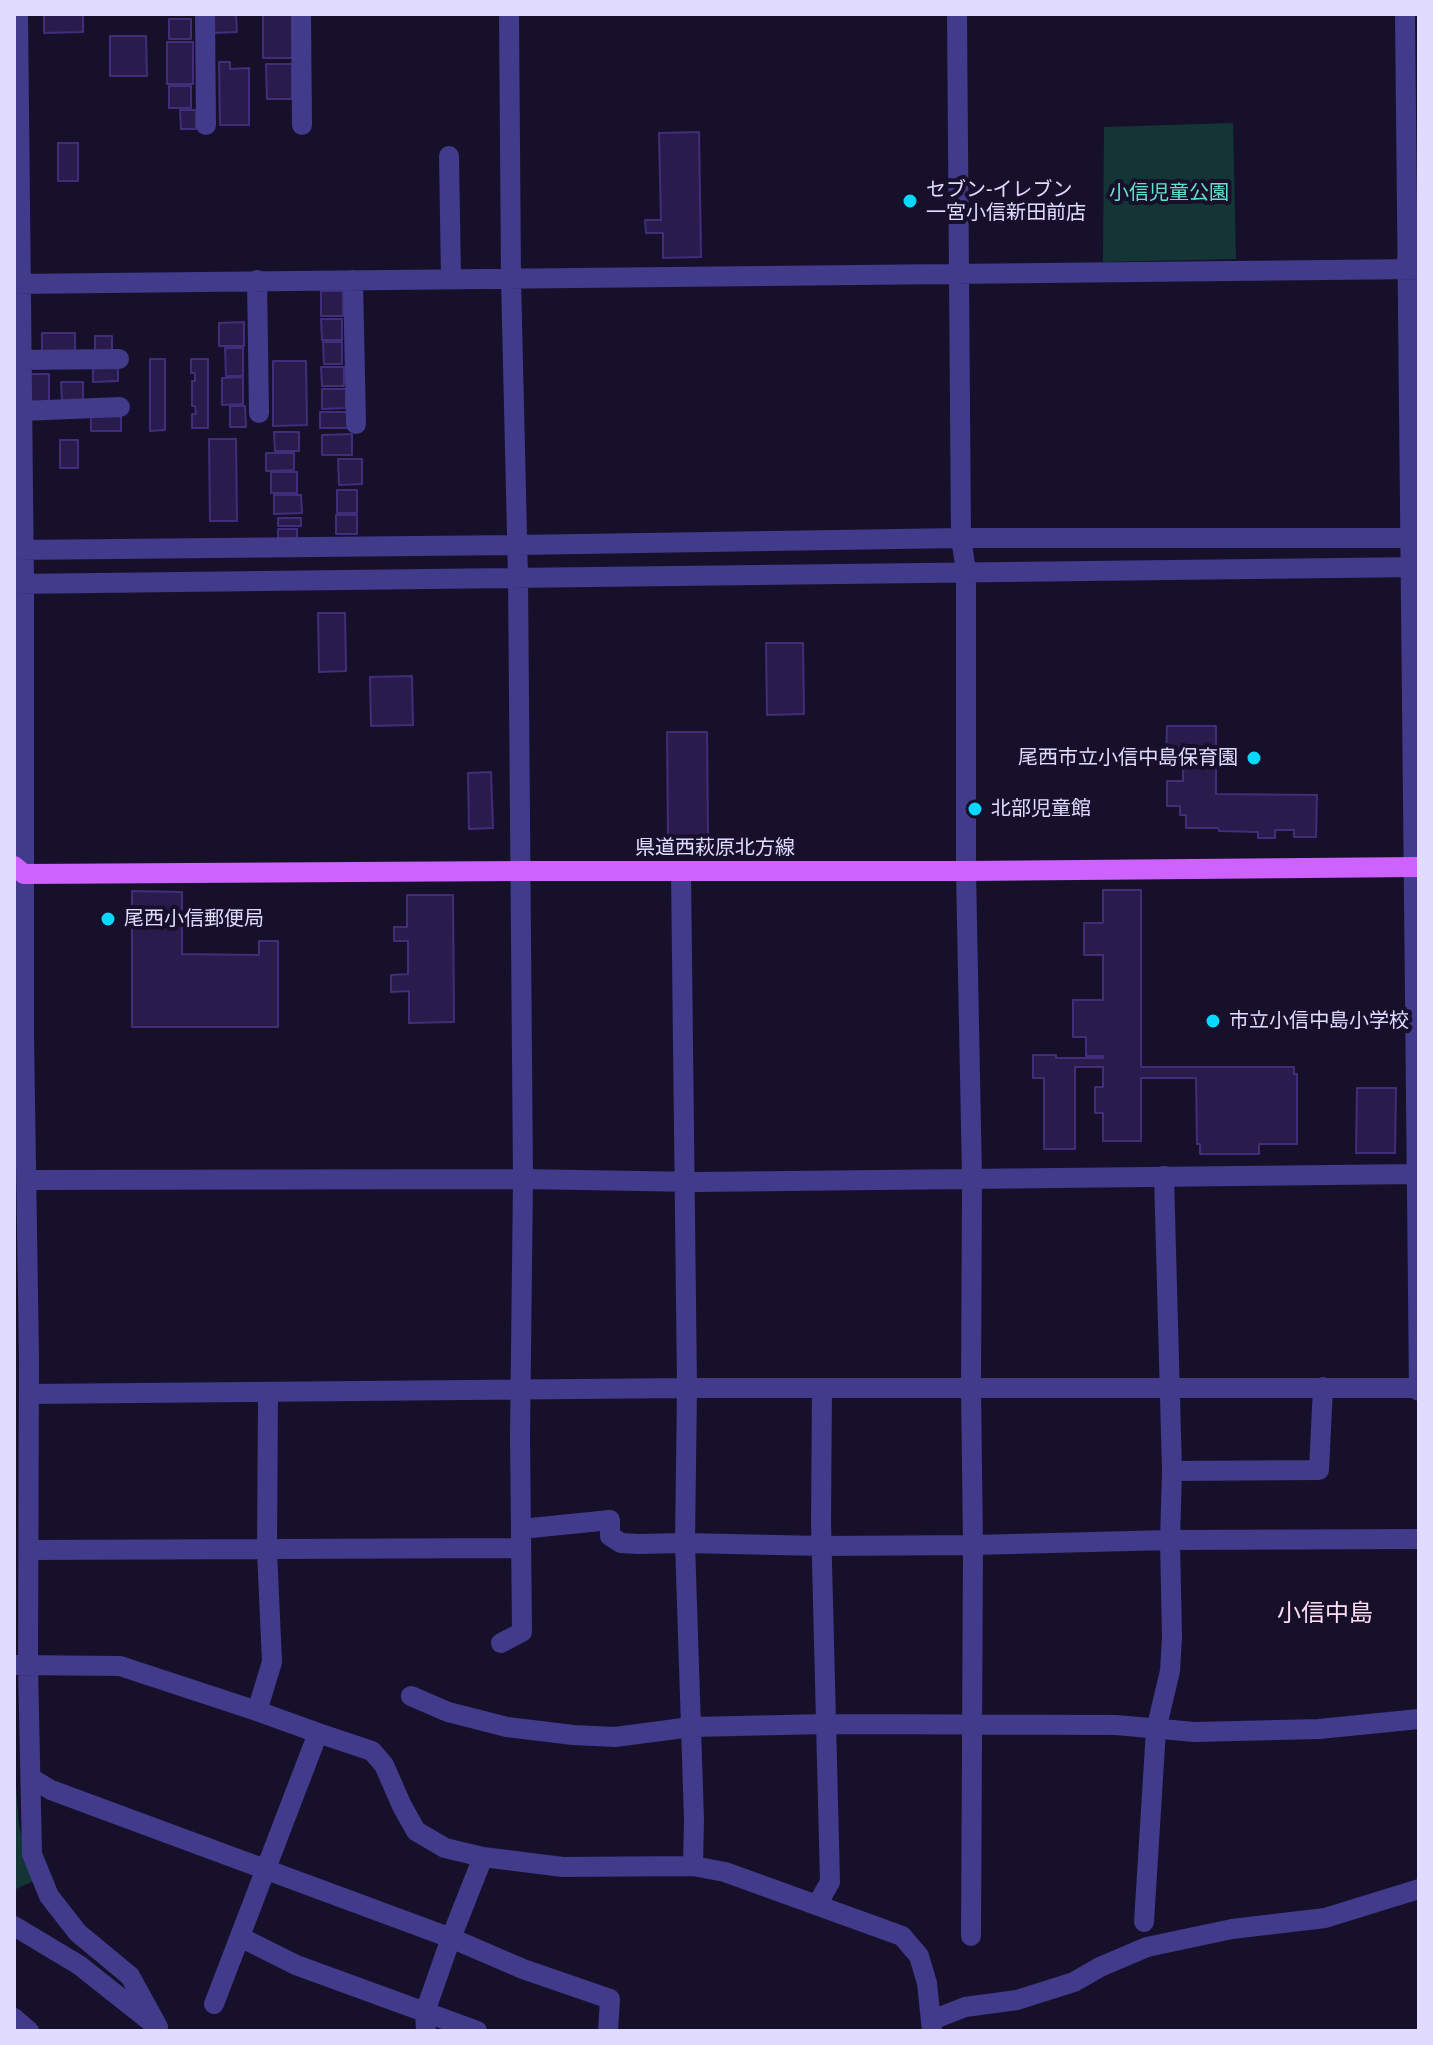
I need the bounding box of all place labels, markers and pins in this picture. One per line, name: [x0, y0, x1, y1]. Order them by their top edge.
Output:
place label: セブン-イレブン 一宮小信新田前店: [926, 178, 1086, 225]
marker: セブン-イレブン 一宮小信新田前店: [901, 192, 919, 210]
place label: 尾西市立小信中島保育園: [1018, 746, 1238, 770]
marker: 尾西市立小信中島保育園: [1245, 749, 1263, 767]
place label: 北部児童館: [991, 797, 1091, 821]
marker: 北部児童館: [966, 800, 984, 818]
place label: 尾西小信郵便局: [124, 907, 264, 931]
marker: 尾西小信郵便局: [99, 910, 117, 928]
place label: 市立小信中島小学校: [1229, 1009, 1409, 1033]
marker: 市立小信中島小学校: [1204, 1012, 1222, 1030]

